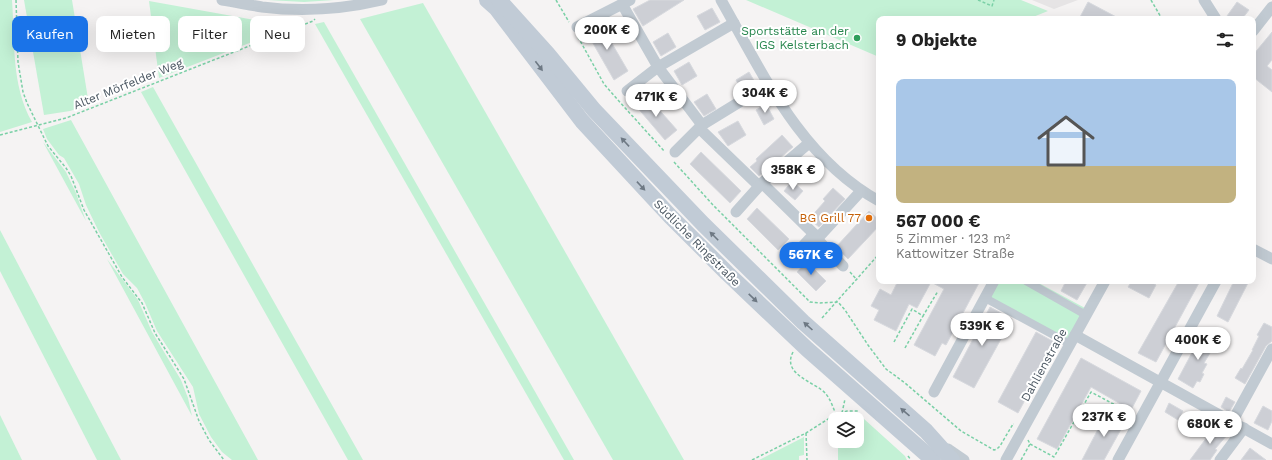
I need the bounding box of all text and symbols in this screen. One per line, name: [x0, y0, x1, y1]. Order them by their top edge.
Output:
chip: Kaufen: [12, 16, 88, 52]
chip: Mieten: [96, 16, 170, 52]
chip: Filter: [178, 16, 242, 52]
chip: Neu: [250, 16, 305, 52]
pin: 200K €: [574, 17, 640, 51]
text: 200K €: [584, 22, 630, 37]
place label: Sportstätte an der IGS Kelsterbach: [741, 24, 849, 52]
icon: filters: [1214, 29, 1236, 51]
text: 9 Objekte: [896, 30, 977, 50]
marker: Sportstätte an der IGS Kelsterbach: [852, 33, 862, 43]
street label: Alter Mörfelder Weg: [71, 55, 185, 112]
one-way arrow: [535, 60, 544, 71]
pin: 304K €: [732, 80, 798, 114]
pin: 471K €: [623, 84, 689, 118]
text: 304K €: [742, 85, 788, 100]
text: 471K €: [634, 89, 678, 104]
icon: home: [1030, 105, 1102, 177]
one-way arrow: [620, 136, 629, 147]
pin: 358K €: [760, 157, 826, 191]
text: 358K €: [770, 162, 816, 177]
one-way arrow: [637, 181, 646, 191]
street label: Südliche Ringstraße: [651, 197, 743, 289]
place label: BG Grill 77: [800, 211, 861, 225]
text: 567 000 €: [896, 211, 980, 231]
marker: BG Grill 77: [864, 213, 874, 223]
one-way arrow: [709, 231, 719, 240]
text: 5 Zimmer · 123 m²: [896, 231, 1010, 246]
pin: 567K €: [778, 242, 844, 276]
text: Kattowitzer Straße: [896, 246, 1014, 261]
text: 567K €: [789, 247, 834, 262]
one-way arrow: [748, 294, 758, 303]
pin: 539K €: [949, 313, 1015, 347]
text: 539K €: [959, 318, 1005, 333]
one-way arrow: [803, 321, 813, 331]
street label: Dahlienstraße: [1018, 326, 1070, 404]
pin: 400K €: [1165, 327, 1231, 361]
text: 400K €: [1175, 332, 1221, 347]
pin: 237K €: [1071, 404, 1137, 438]
one-way arrow: [900, 408, 910, 417]
text: 237K €: [1082, 409, 1126, 424]
pin: 680K €: [1177, 411, 1243, 445]
map controls: [828, 412, 864, 448]
button: layers: [828, 412, 864, 448]
text: 680K €: [1187, 416, 1233, 431]

